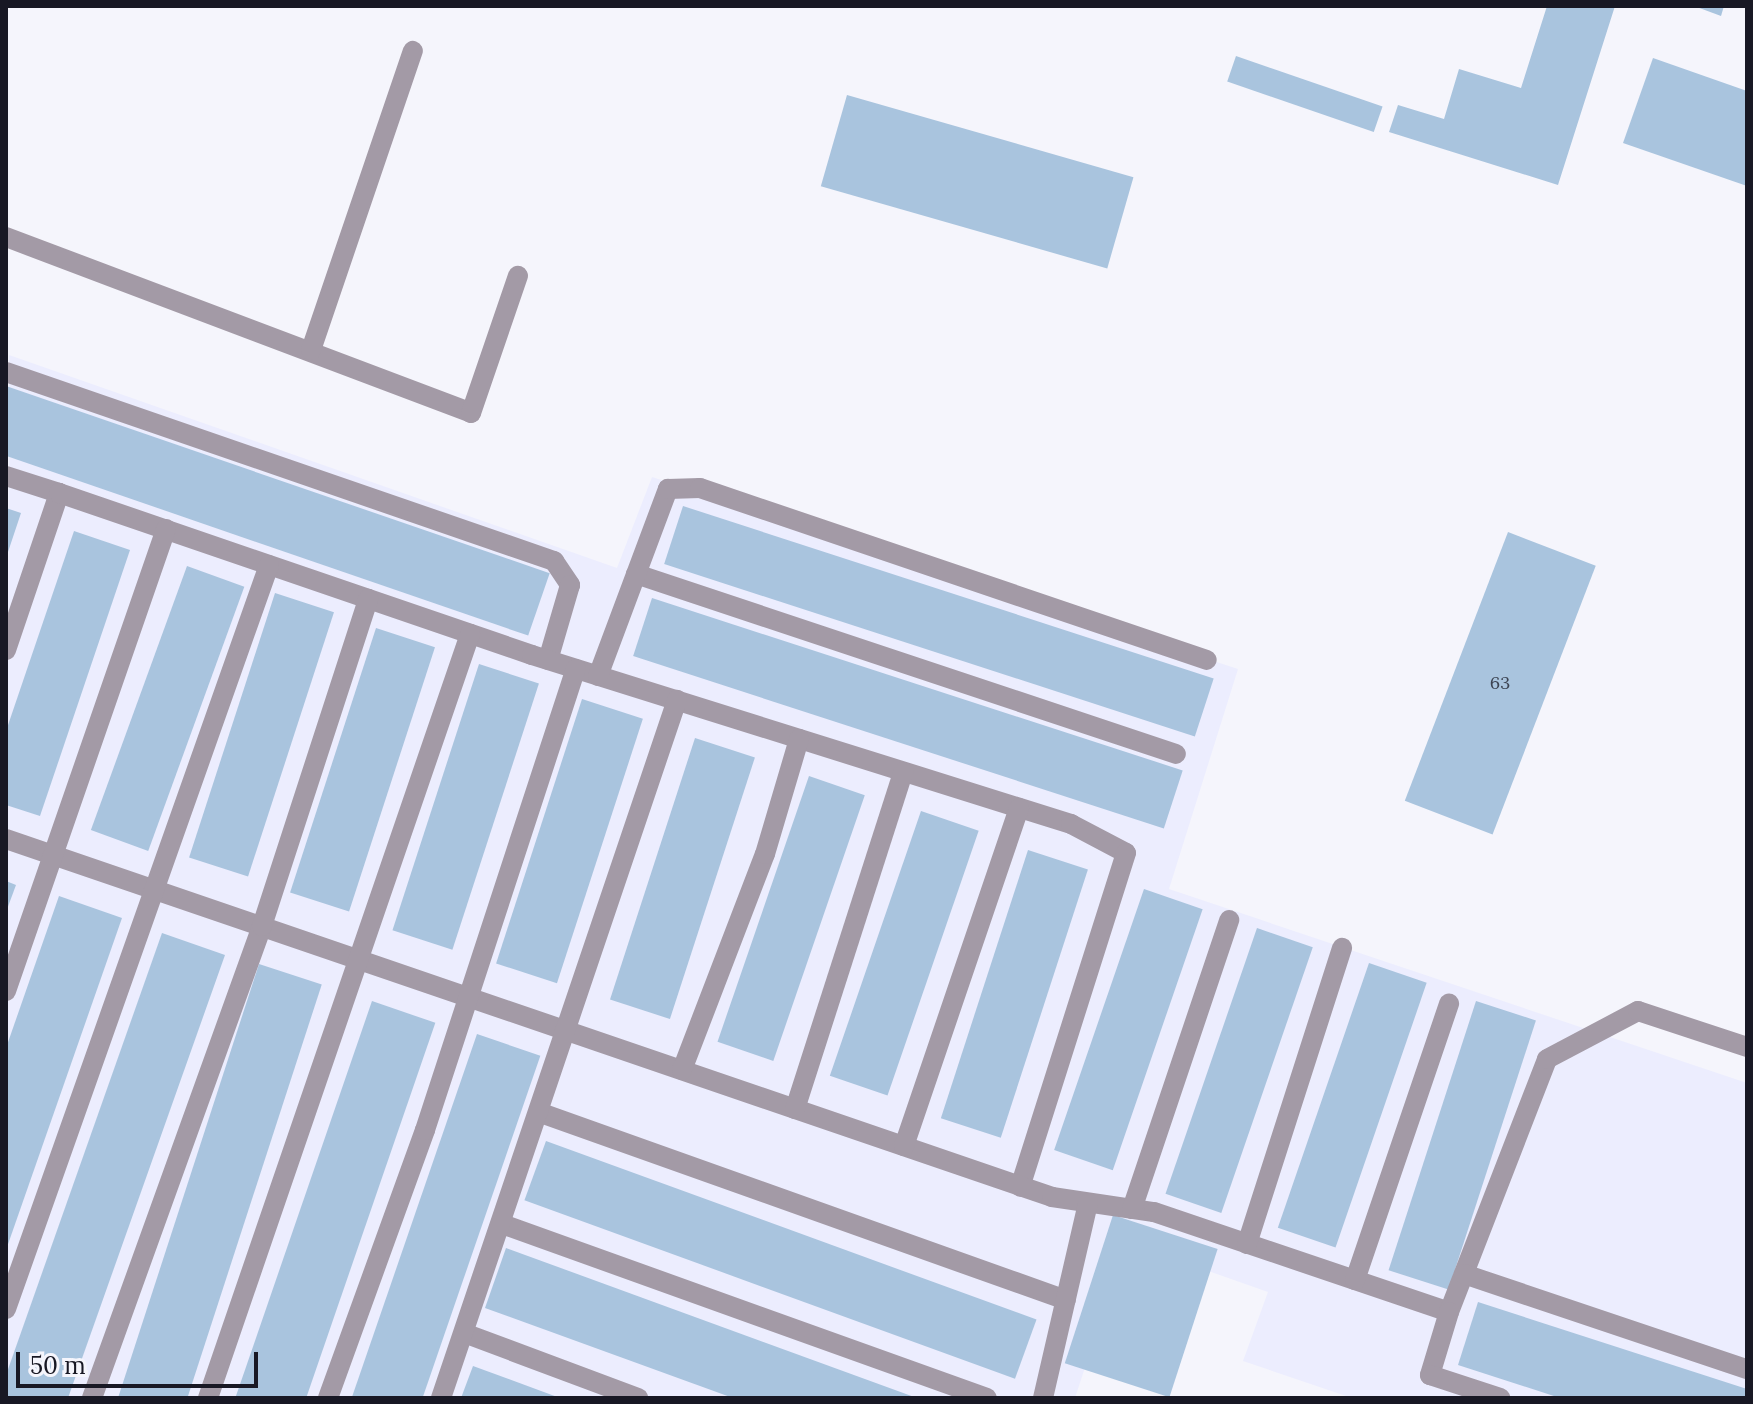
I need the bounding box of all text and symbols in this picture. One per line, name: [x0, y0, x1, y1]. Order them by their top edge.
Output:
house number: 63: [1490, 672, 1510, 694]
scale bar: [20, 1336, 262, 1386]
text: 50 m: [30, 1350, 86, 1381]

